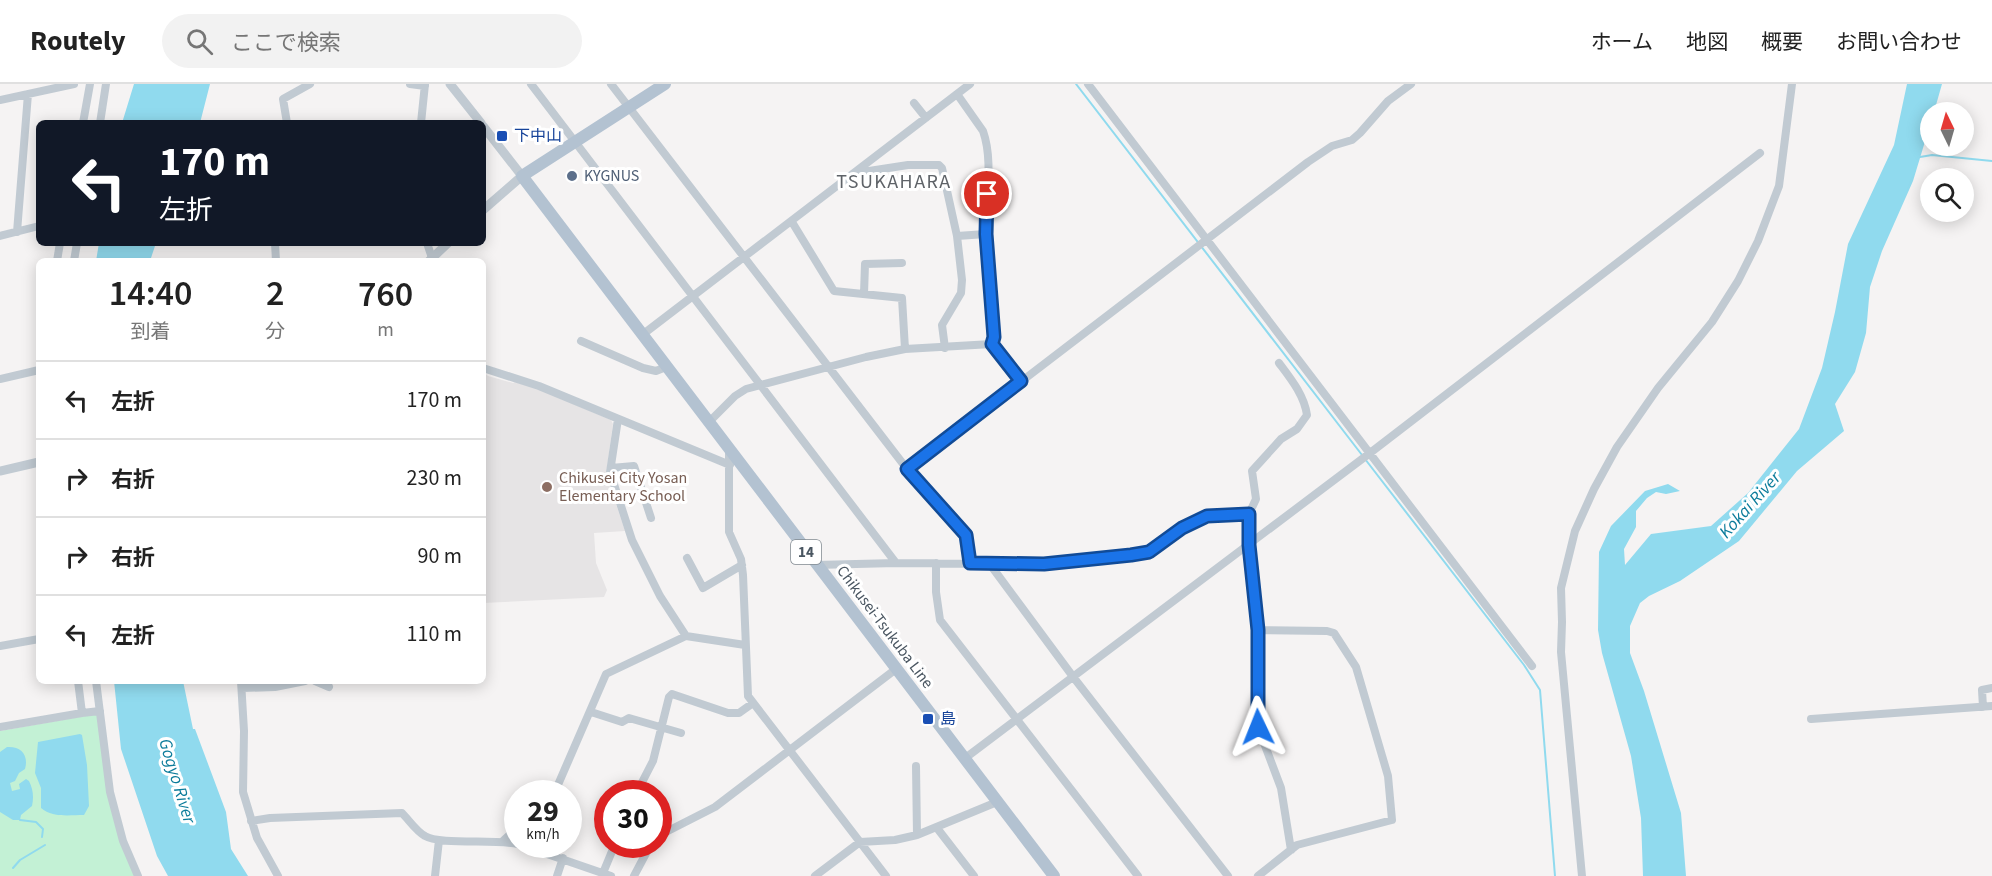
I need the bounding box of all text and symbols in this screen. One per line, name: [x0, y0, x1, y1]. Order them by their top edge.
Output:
search box: [162, 14, 582, 68]
text: Routely: [30, 21, 126, 61]
icon: search: [183, 25, 216, 58]
text: ここで検索: [231, 27, 341, 59]
text: ホーム: [1591, 27, 1653, 57]
text: 地図: [1686, 27, 1728, 57]
text: 概要: [1761, 27, 1803, 57]
text: お問い合わせ: [1836, 27, 1962, 57]
north arrow: [1920, 102, 1974, 156]
map controls: [1920, 102, 1974, 222]
place label: 下中山: [514, 125, 562, 147]
marker: 下中山: [495, 129, 509, 143]
text: 170 m: [159, 132, 270, 192]
icon: left: [60, 144, 138, 222]
place label: KYGNUS: [584, 165, 639, 187]
district label: TSUKAHARA: [836, 168, 952, 196]
pin: [961, 168, 1012, 219]
button: search: [1920, 168, 1974, 222]
marker: KYGNUS: [565, 169, 579, 183]
icon: arrive: [970, 177, 1003, 210]
text: 左折: [159, 191, 213, 230]
text: 14:40: [109, 268, 192, 319]
text: 2: [266, 268, 284, 319]
text: 760: [358, 269, 413, 320]
text: m: [377, 316, 394, 344]
text: 到着: [131, 318, 171, 346]
text: 分: [265, 318, 285, 346]
icon: left: [60, 384, 93, 417]
text: 170 m: [407, 384, 462, 416]
text: 左折: [111, 386, 155, 418]
icon: right: [60, 462, 93, 495]
text: 230 m: [407, 462, 462, 494]
text: 右折: [111, 464, 155, 496]
water label: Kokai River: [1713, 466, 1787, 544]
place label: Chikusei City Yosan Elementary School: [559, 467, 687, 507]
marker: Chikusei City Yosan Elementary School: [540, 480, 554, 494]
icon: right: [60, 540, 93, 573]
text: 90 m: [417, 540, 462, 572]
road number: 14: [791, 540, 821, 564]
text: 右折: [111, 542, 155, 574]
street label: Chikusei-Tsukuba Line: [831, 561, 939, 693]
icon: left: [60, 618, 93, 651]
text: 110 m: [407, 618, 462, 650]
text: 左折: [111, 620, 155, 652]
position arrow: [1226, 695, 1290, 759]
place label: 島: [940, 708, 956, 730]
marker: 島: [921, 712, 935, 726]
water label: Gogyo River: [152, 736, 202, 827]
speed limit sign: 30: [594, 780, 672, 858]
text: 29: [527, 790, 559, 833]
text: km/h: [526, 824, 560, 845]

